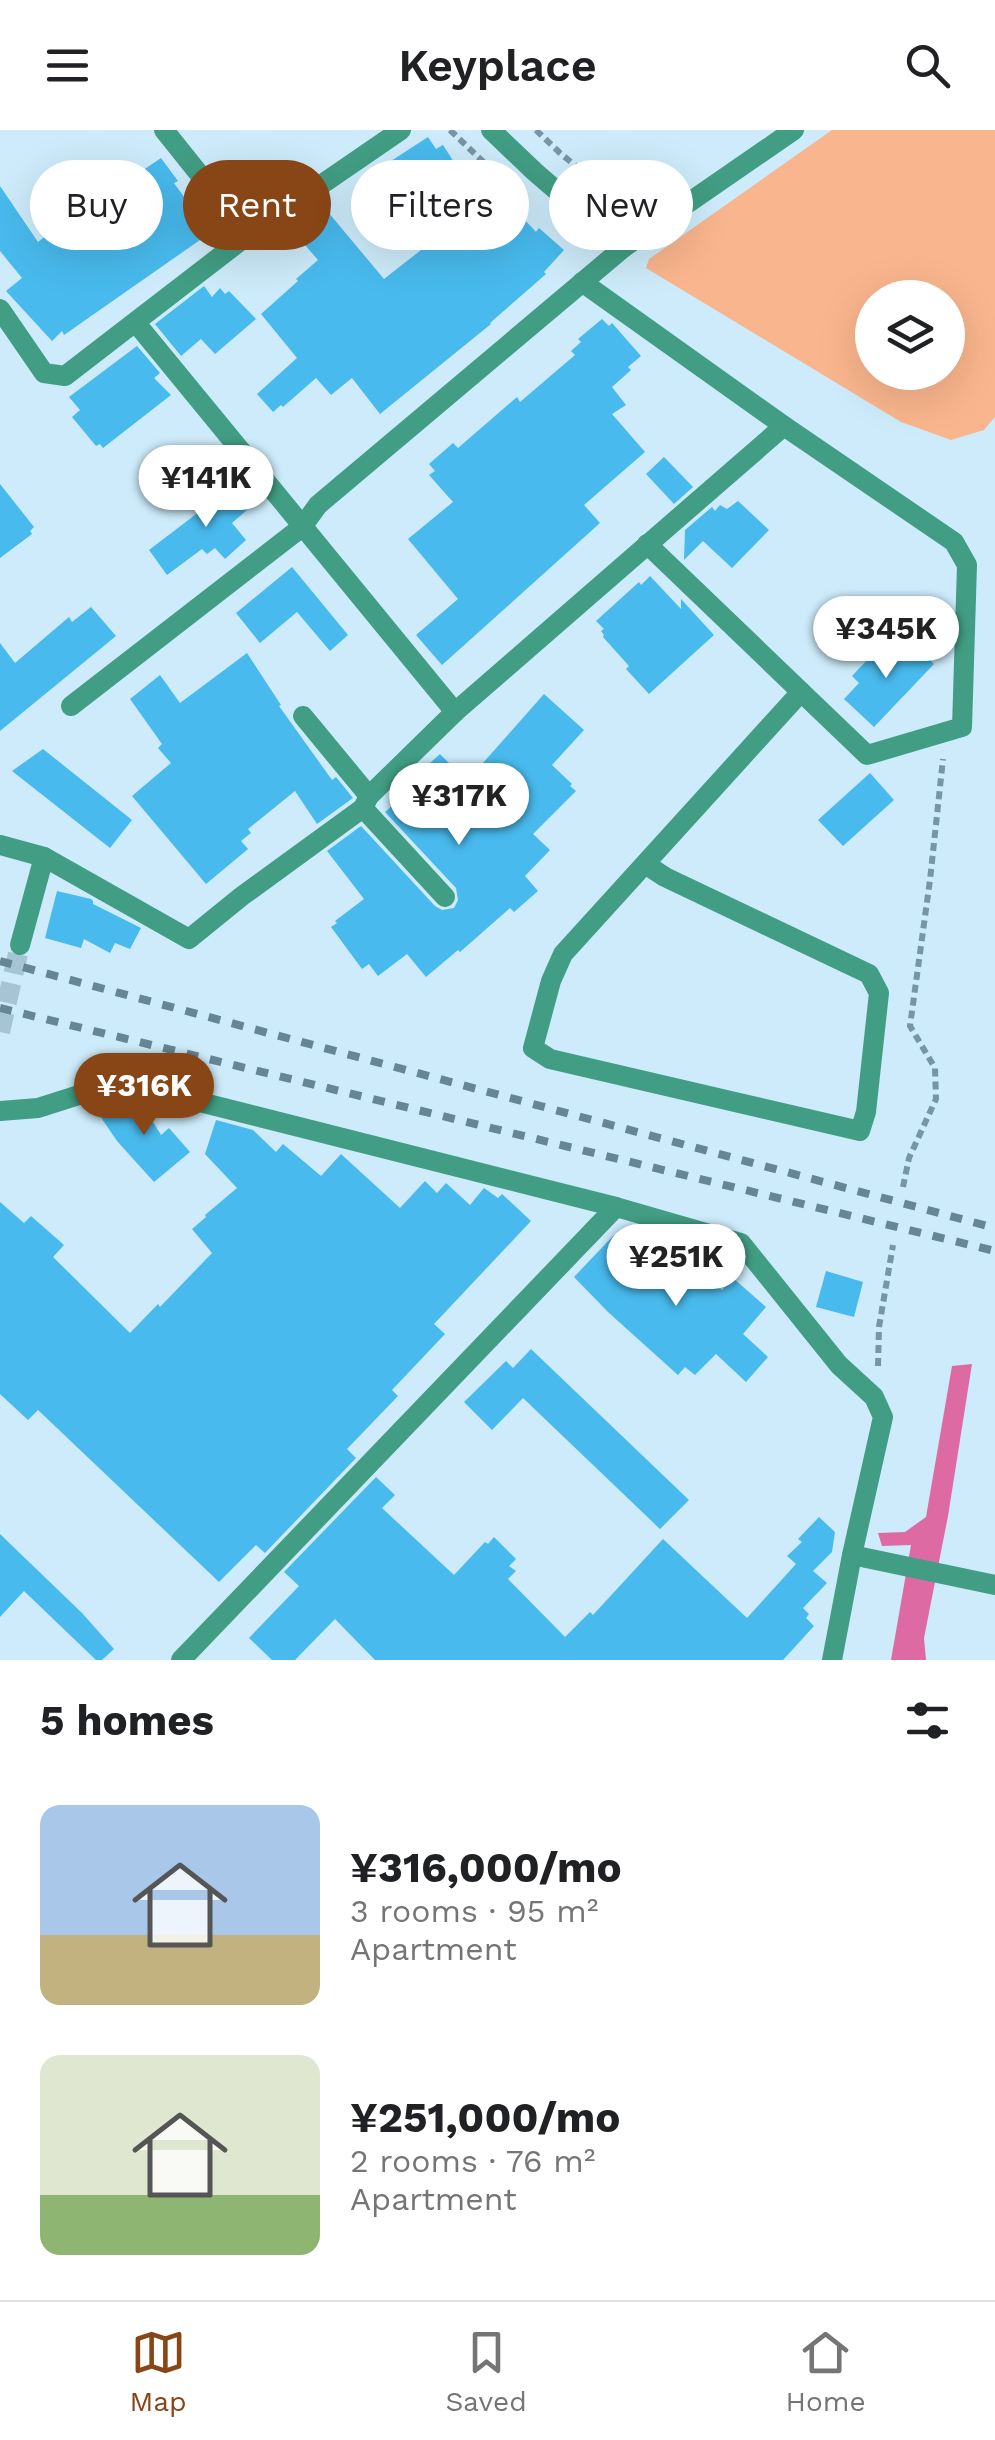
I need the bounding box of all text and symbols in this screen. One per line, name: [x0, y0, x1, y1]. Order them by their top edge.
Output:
icon: menu: [40, 38, 95, 93]
icon: search: [900, 38, 955, 93]
text: Keyplace: [398, 39, 597, 92]
chip: Buy: [30, 160, 163, 250]
chip: Rent: [183, 160, 331, 250]
chip: Filters: [351, 160, 529, 250]
chip: New: [549, 160, 693, 250]
map controls: [855, 280, 965, 390]
button: layers: [855, 280, 965, 390]
pin: ¥141K: [136, 445, 276, 530]
text: ¥141K: [161, 458, 251, 496]
pin: ¥345K: [816, 596, 956, 681]
text: ¥345K: [835, 609, 937, 647]
pin: ¥317K: [389, 763, 529, 848]
text: ¥317K: [411, 776, 507, 814]
pin: ¥316K: [74, 1053, 214, 1138]
text: ¥316K: [96, 1066, 192, 1104]
pin: ¥251K: [606, 1224, 746, 1309]
text: ¥251K: [628, 1237, 724, 1275]
icon: filters: [900, 1693, 955, 1748]
text: 5 homes: [40, 1696, 214, 1745]
text: ¥316,000/mo: [350, 1843, 622, 1892]
icon: home: [120, 1845, 240, 1965]
text: 3 rooms · 95 m²: [350, 1892, 598, 1930]
text: Apartment: [350, 1930, 517, 1968]
text: ¥251,000/mo: [350, 2093, 620, 2142]
icon: home: [120, 2095, 240, 2215]
text: 2 rooms · 76 m²: [350, 2142, 596, 2180]
text: Apartment: [350, 2180, 517, 2218]
tab: Map: [129, 2325, 187, 2418]
tab: Saved: [445, 2325, 527, 2418]
tab: Home: [786, 2325, 866, 2418]

